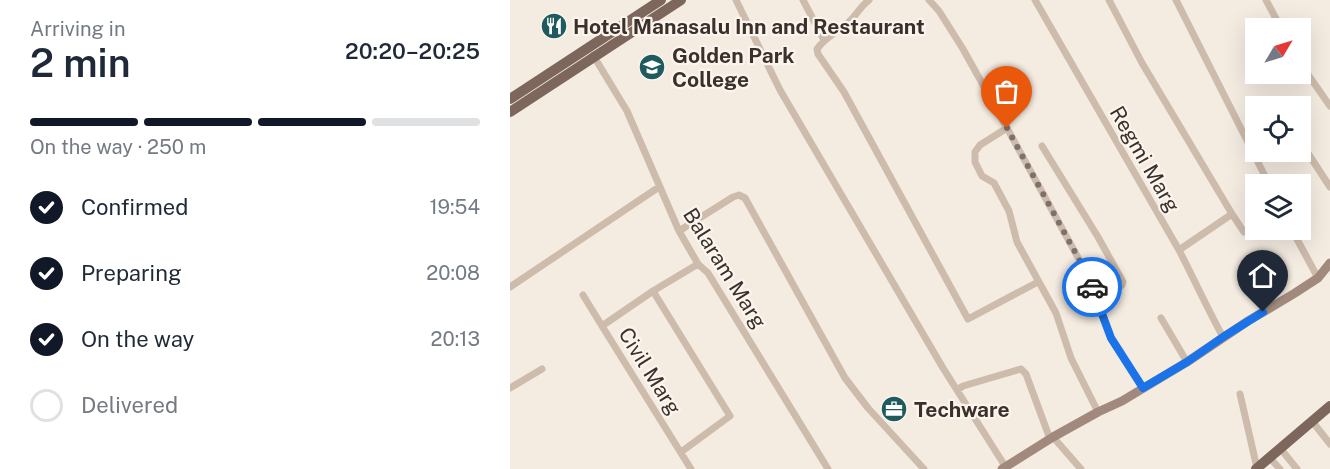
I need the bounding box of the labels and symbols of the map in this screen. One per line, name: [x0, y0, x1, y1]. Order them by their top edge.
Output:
restaurant icon: Hotel Manasalu Inn and Restaurant: [539, 11, 569, 41]
place label: Hotel Manasalu Inn and Restaurant: [573, 14, 925, 39]
north arrow: [1245, 18, 1311, 84]
place label: Golden Park College: [672, 43, 795, 92]
school or university icon: Golden Park College: [637, 52, 667, 82]
pin: [981, 66, 1032, 128]
street label: Regmi Marg: [1105, 102, 1185, 216]
street label: Balaram Marg: [678, 203, 772, 333]
pin: [1237, 250, 1288, 312]
courier: [1062, 257, 1122, 317]
street label: Civil Marg: [613, 323, 687, 419]
office icon: Techware: [879, 394, 909, 424]
place label: Techware: [914, 397, 1010, 422]

